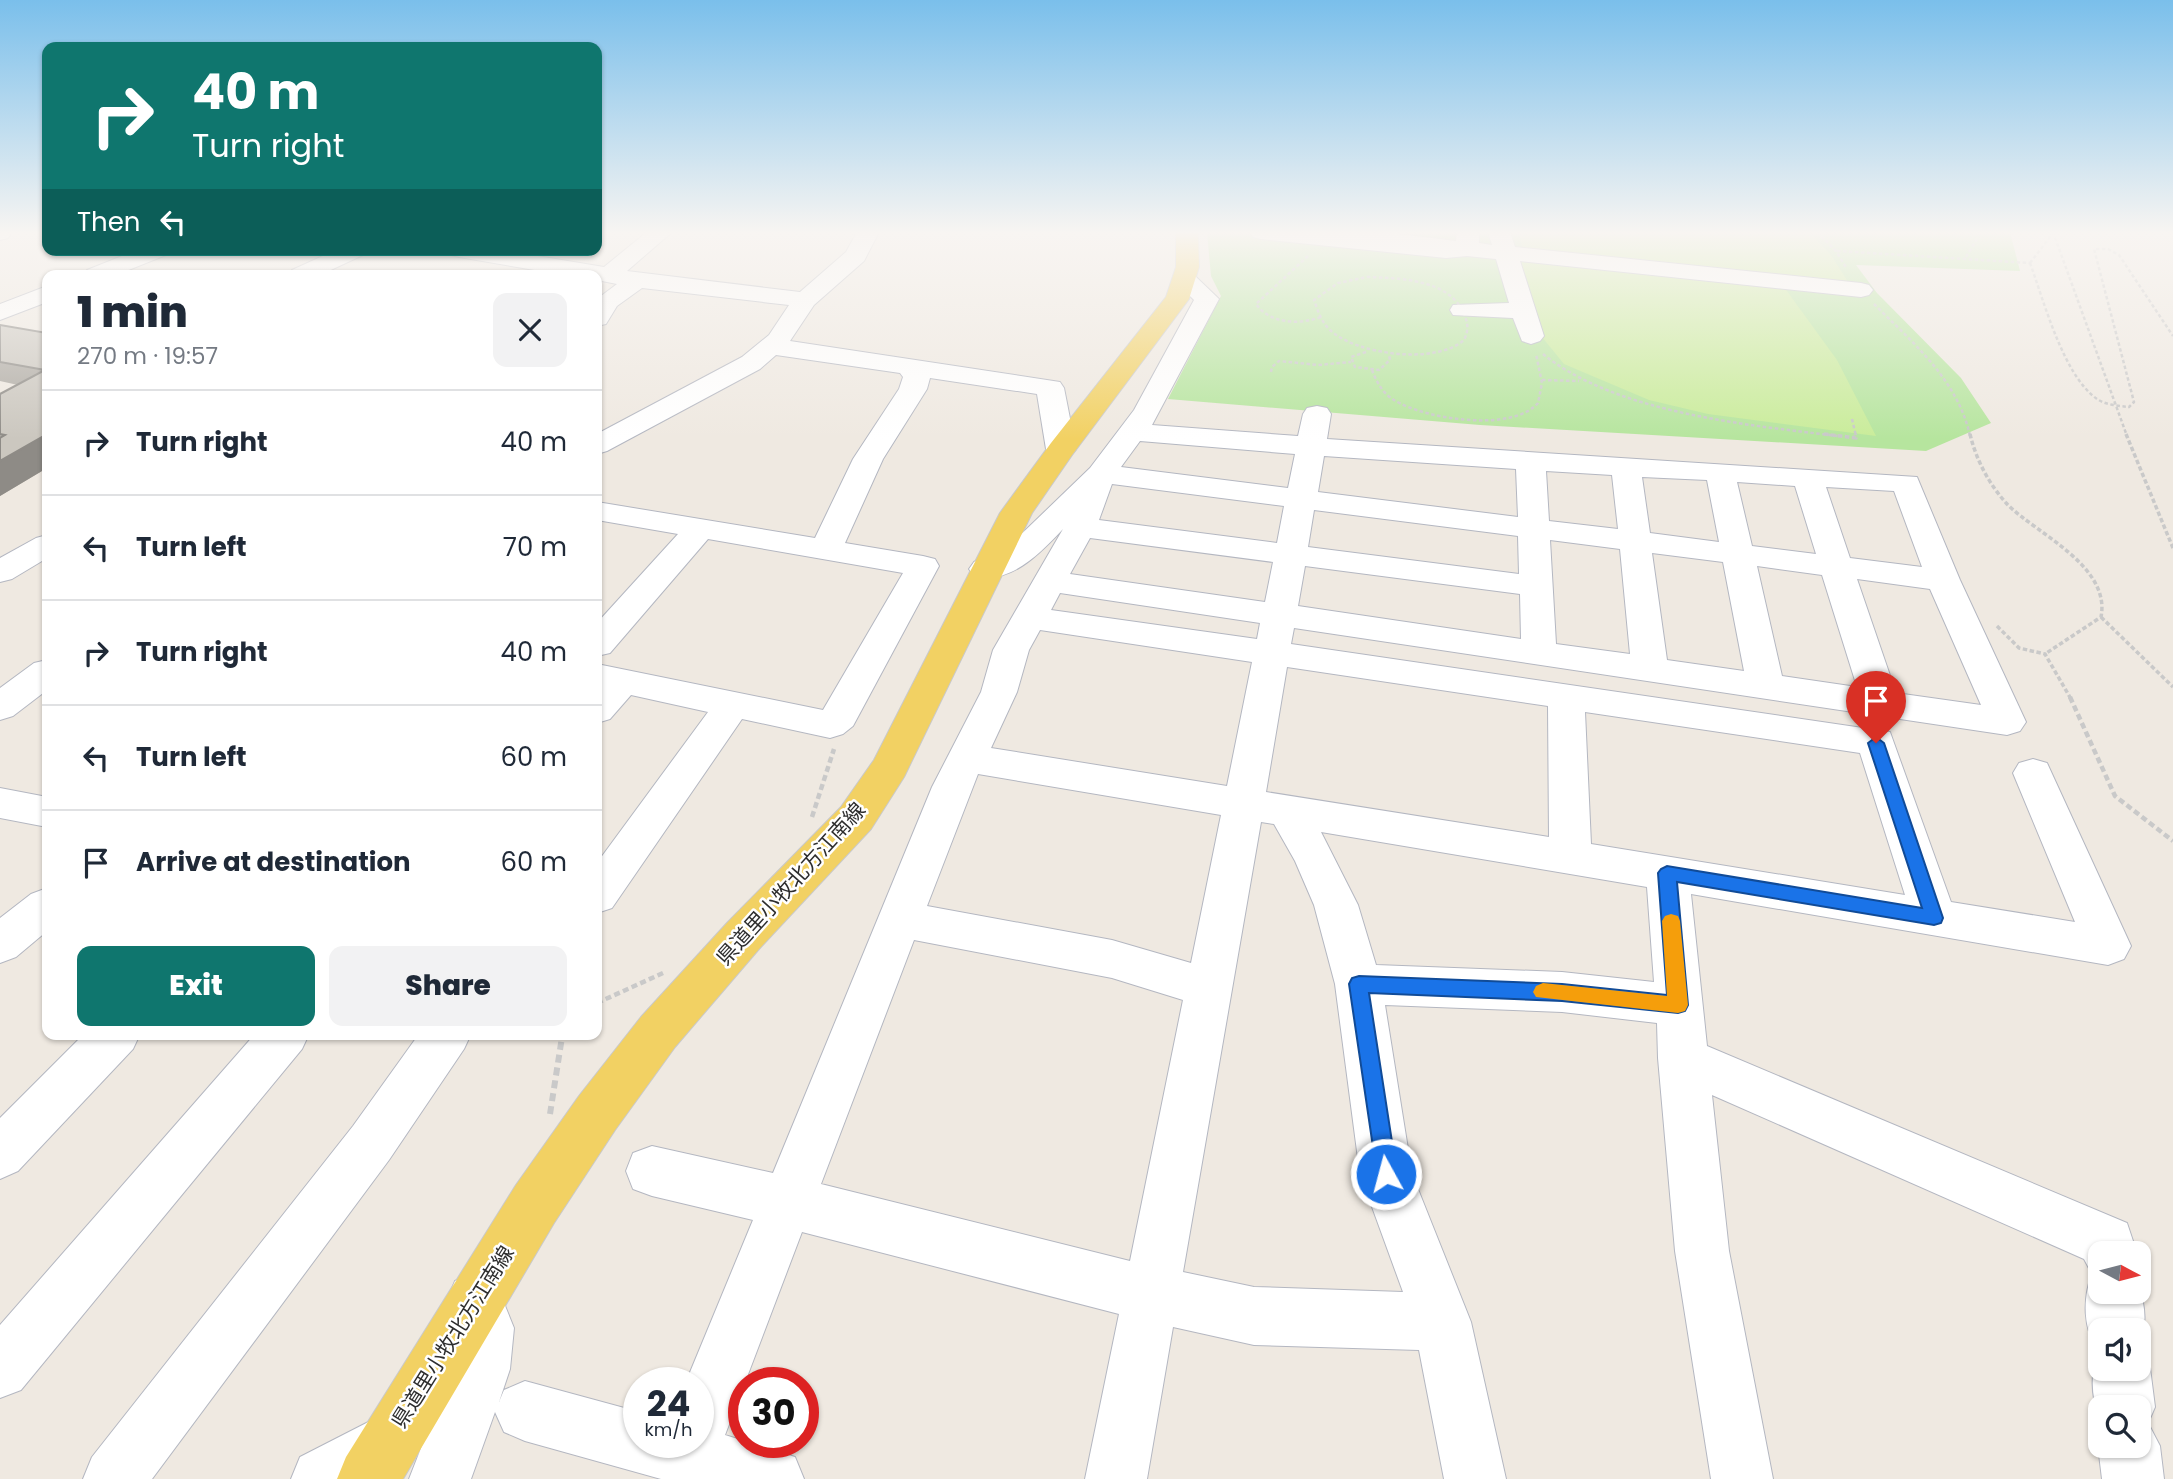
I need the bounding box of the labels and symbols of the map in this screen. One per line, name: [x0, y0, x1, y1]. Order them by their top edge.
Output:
pin: [1846, 671, 1906, 743]
street label: 県道里小牧北方江南線: [710, 796, 872, 971]
position arrow: [1349, 1137, 1423, 1211]
street label: 県道里小牧北方江南線: [385, 1240, 521, 1433]
north arrow: [2088, 1241, 2151, 1304]
speed limit sign: 30: [728, 1367, 819, 1458]

